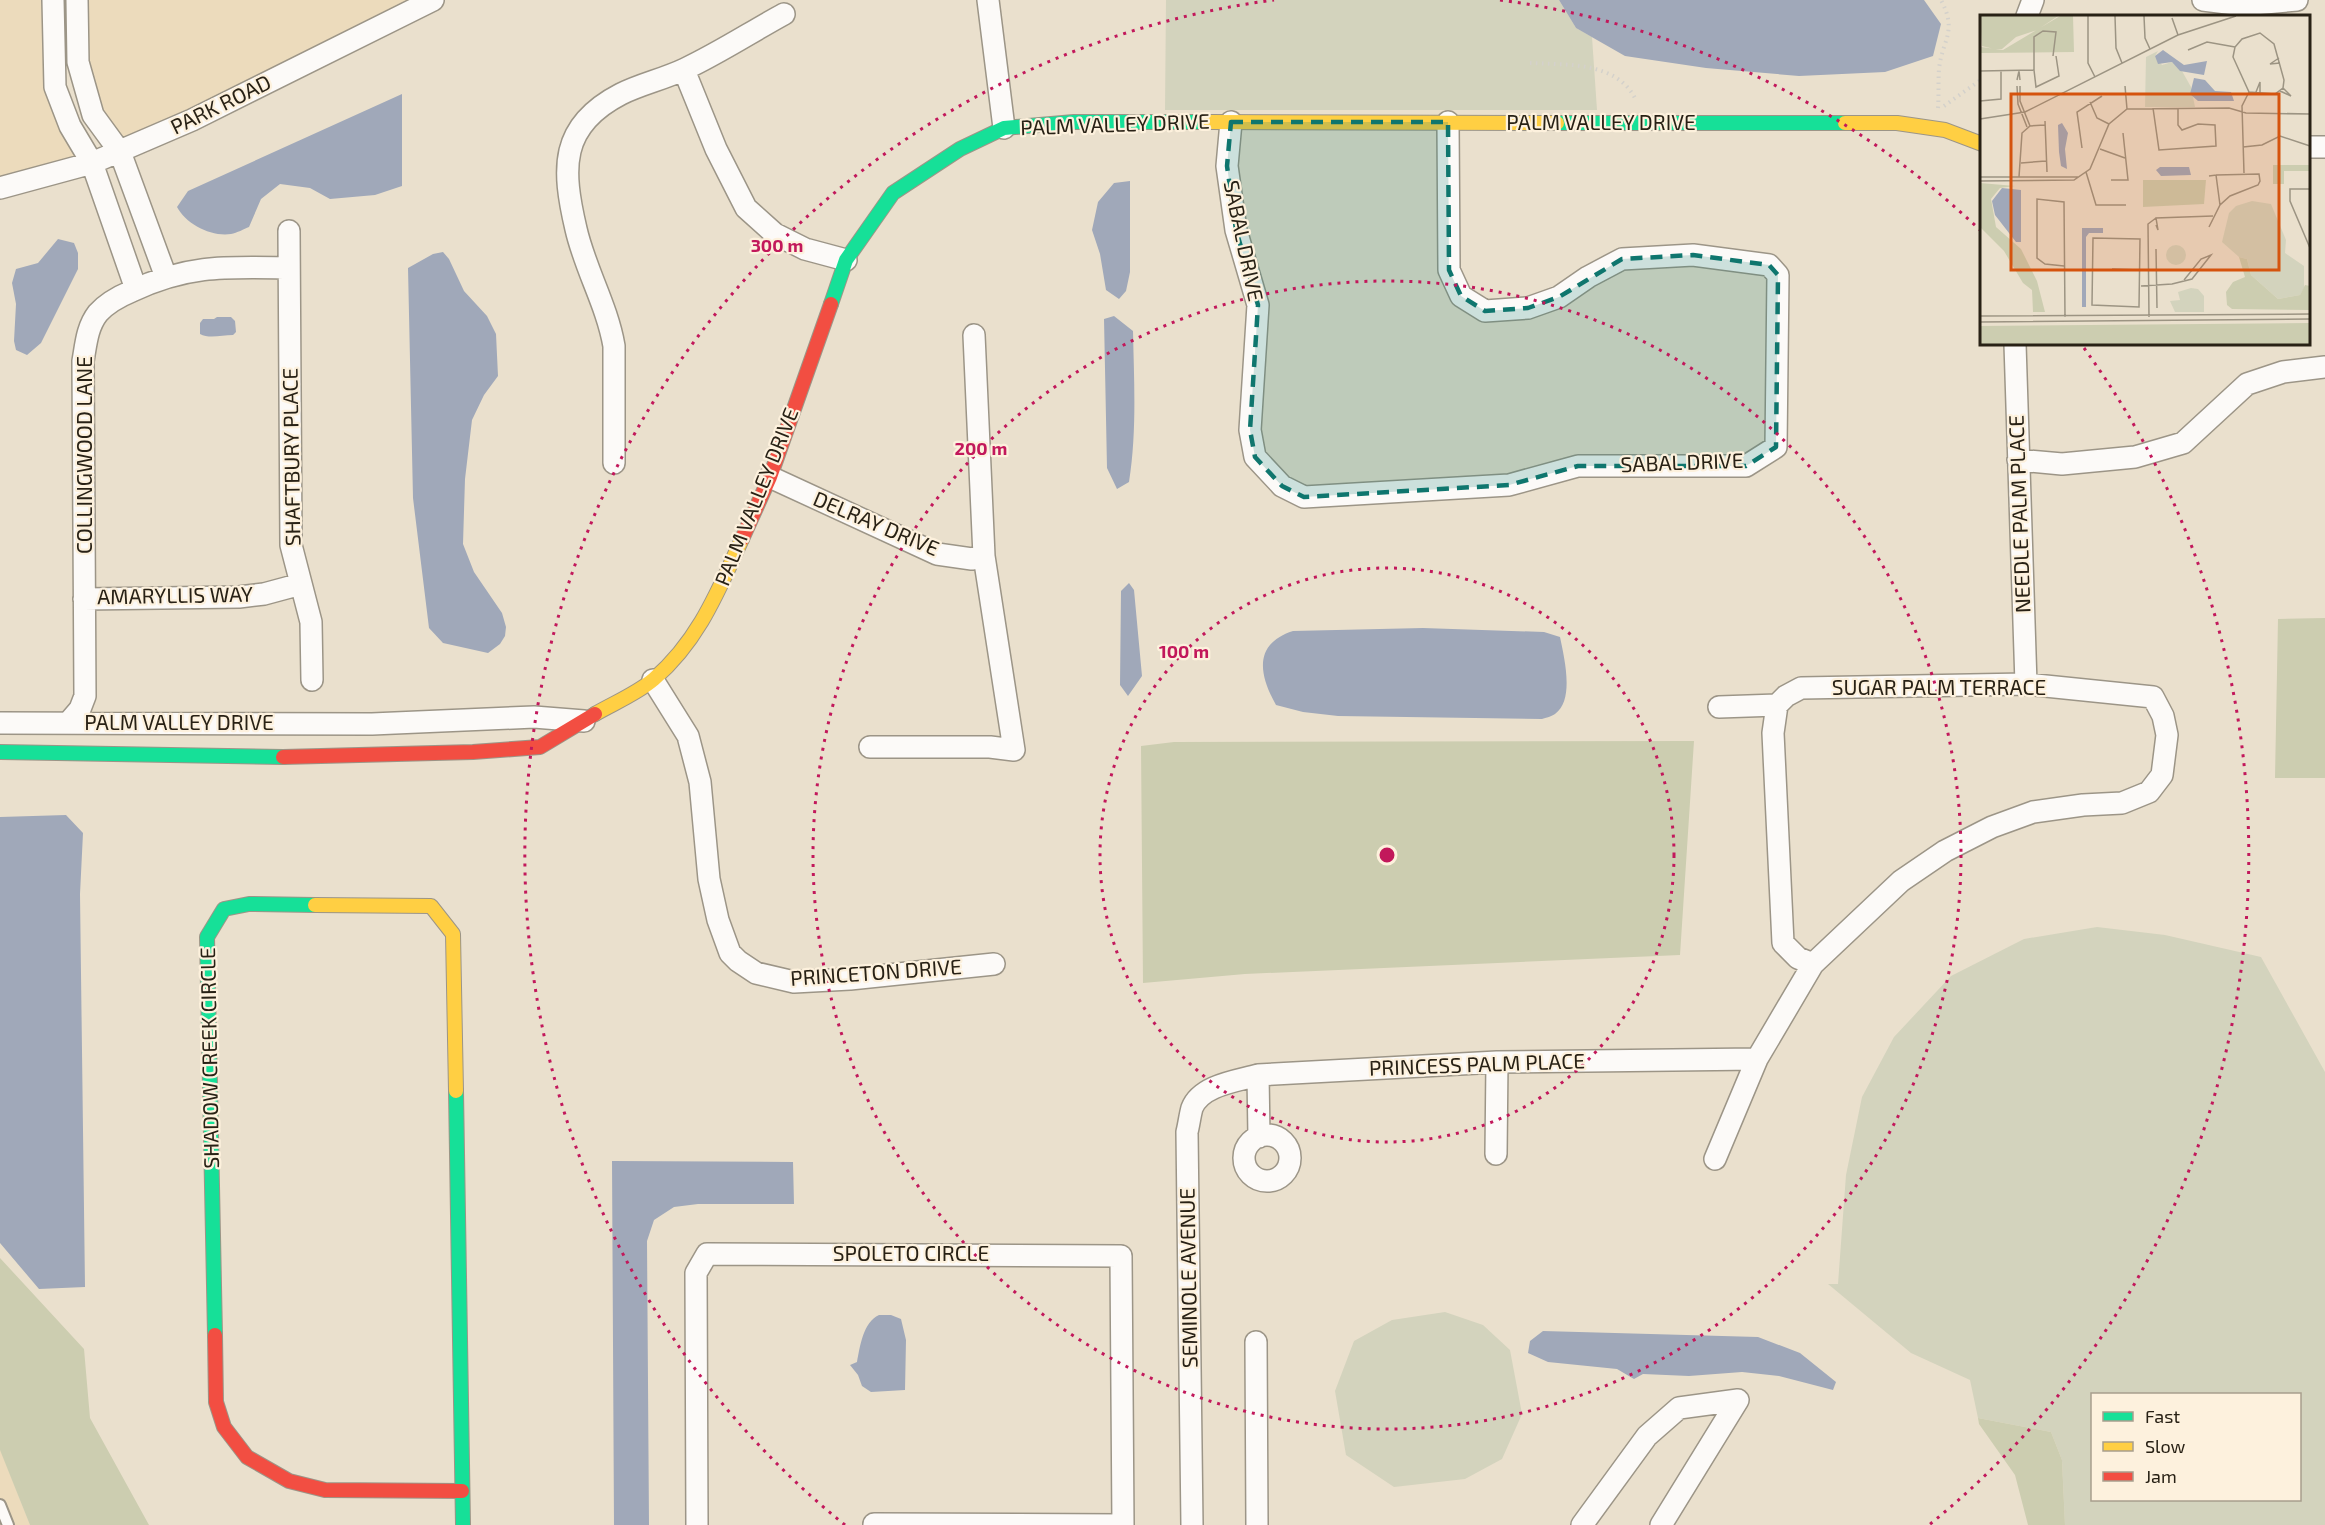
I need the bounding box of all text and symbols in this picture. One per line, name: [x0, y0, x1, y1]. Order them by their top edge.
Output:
inset map: [1980, 15, 2310, 345]
street label: PARK ROAD: [166, 69, 275, 139]
street label: PALM VALLEY DRIVE: [1020, 108, 1210, 139]
street label: PALM VALLEY DRIVE: [1506, 109, 1696, 134]
street label: SABAL DRIVE: [1219, 178, 1269, 303]
text: 300 m: [751, 234, 803, 256]
street label: COLLINGWOOD LANE: [71, 356, 96, 554]
street label: SHAFTBURY PLACE: [276, 368, 305, 546]
street label: PALM VALLEY DRIVE: [708, 404, 803, 589]
street label: NEEDLE PALM PLACE: [2003, 415, 2034, 613]
text: 200 m: [955, 437, 1007, 459]
street label: SABAL DRIVE: [1620, 447, 1744, 476]
street label: DELRAY DRIVE: [810, 485, 943, 560]
street label: AMARYLLIS WAY: [97, 581, 253, 608]
text: 100 m: [1159, 640, 1209, 662]
street label: SUGAR PALM TERRACE: [1832, 674, 2046, 699]
street label: PALM VALLEY DRIVE: [84, 709, 274, 734]
centre of rings: [1377, 845, 1397, 865]
street label: SHADOW CREEK CIRCLE: [194, 947, 223, 1169]
street label: PRINCETON DRIVE: [789, 953, 962, 990]
street label: PRINCESS PALM PLACE: [1368, 1047, 1585, 1080]
street label: SEMINOLE AVENUE: [1173, 1188, 1202, 1368]
street label: SPOLETO CIRCLE: [833, 1240, 989, 1265]
legend: [2091, 1393, 2301, 1501]
text: Fast: [2145, 1405, 2180, 1427]
text: Slow: [2145, 1435, 2186, 1457]
text: Jam: [2145, 1465, 2177, 1487]

